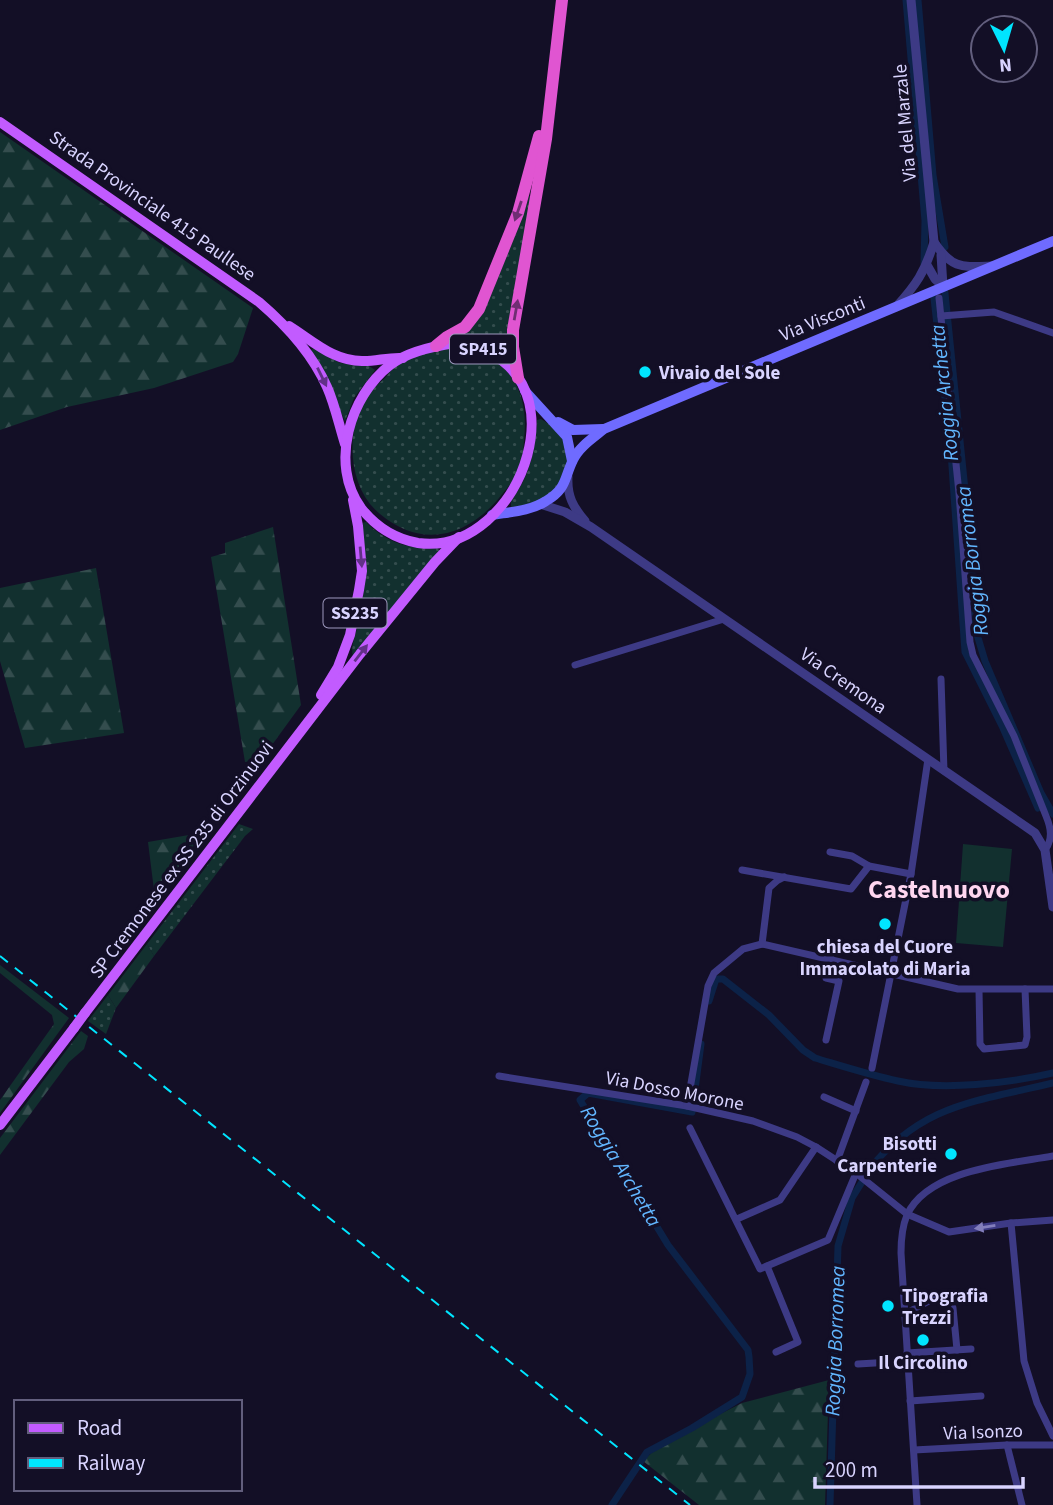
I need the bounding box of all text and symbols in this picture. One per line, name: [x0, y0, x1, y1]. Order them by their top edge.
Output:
north arrow: [969, 14, 1039, 84]
text: N: [998, 50, 1013, 78]
street label: Via del Marzale: [887, 63, 924, 183]
street label: Strada Provinciale 415 Paullese: [43, 124, 261, 288]
one-way arrow: [512, 201, 523, 222]
street label: Via Visconti: [776, 290, 869, 349]
one-way arrow: [511, 299, 522, 321]
water label: Roggia Archetta: [922, 323, 966, 463]
road number: SP415: [450, 334, 516, 363]
place label: Vivaio del Sole: [658, 360, 780, 387]
marker: Vivaio del Sole: [637, 364, 653, 380]
one-way arrow: [316, 367, 327, 387]
water label: Roggia Borromea: [948, 484, 996, 638]
one-way arrow: [356, 547, 367, 569]
road number: SS235: [324, 598, 386, 628]
street label: Via Cremona: [794, 641, 892, 721]
one-way arrow: [353, 645, 368, 663]
street label: SP Cremonese ex SS 235 di Orzinuovi: [84, 735, 281, 984]
district label: Castelnuovo: [868, 871, 1010, 908]
marker: chiesa del Cuore Immacolato di Maria: [877, 916, 893, 932]
place label: chiesa del Cuore Immacolato di Maria: [800, 934, 970, 983]
street label: Via Dosso Morone: [603, 1065, 746, 1118]
water label: Roggia Archetta: [573, 1100, 669, 1232]
place label: Bisotti Carpenterie: [837, 1131, 937, 1180]
marker: Bisotti Carpenterie: [943, 1146, 959, 1162]
one-way arrow: [974, 1222, 996, 1233]
water label: Roggia Borromea: [817, 1265, 853, 1417]
place label: Tipografia Trezzi: [902, 1283, 988, 1332]
marker: Tipografia Trezzi: [880, 1298, 896, 1314]
marker: Il Circolino: [915, 1332, 931, 1348]
place label: Il Circolino: [878, 1350, 968, 1377]
legend: [14, 1400, 242, 1491]
text: Road: [77, 1413, 122, 1443]
street label: Via Isonzo: [943, 1418, 1023, 1447]
scale bar: [815, 1446, 1023, 1490]
text: Railway: [77, 1448, 145, 1478]
text: 200 m: [825, 1455, 878, 1485]

